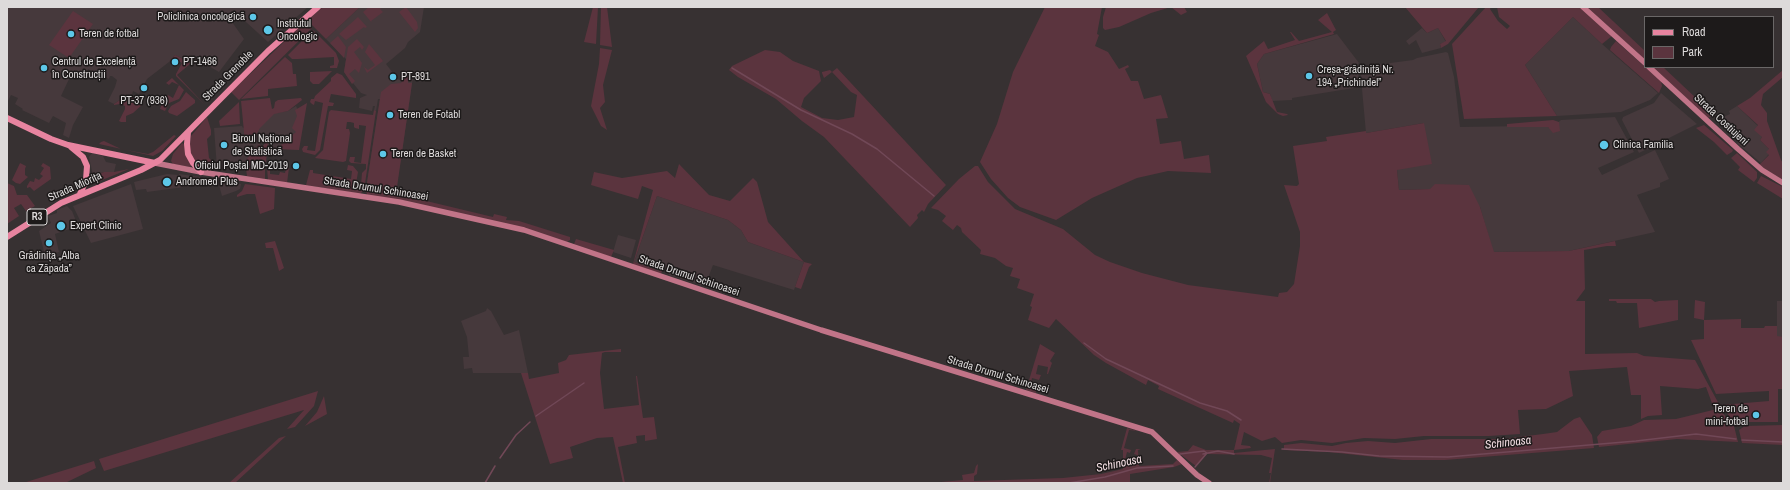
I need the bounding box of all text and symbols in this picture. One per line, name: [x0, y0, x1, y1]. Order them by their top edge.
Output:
place label: Policlinica oncologică: [157, 10, 245, 24]
marker: Policlinica oncologică: [248, 12, 258, 22]
legend: [1644, 16, 1774, 68]
place label: Institutul Oncologic: [277, 17, 318, 43]
marker: Institutul Oncologic: [262, 24, 274, 36]
text: Road: [1682, 24, 1706, 40]
place label: Teren de fotbal: [79, 27, 139, 41]
marker: Teren de fotbal: [66, 29, 76, 39]
text: Park: [1682, 44, 1702, 60]
street label: Strada Grenoble: [200, 48, 256, 104]
place label: Centrul de Excelență în Construcții: [52, 55, 136, 81]
place label: PT-1466: [183, 55, 217, 69]
marker: PT-1466: [170, 57, 180, 67]
marker: Centrul de Excelență în Construcții: [39, 63, 49, 73]
place label: Creșa-grădiniță Nr. 194 „Prichindel”: [1317, 63, 1394, 89]
place label: PT-891: [401, 70, 430, 84]
marker: Creșa-grădiniță Nr. 194 „Prichindel”: [1304, 71, 1314, 81]
marker: PT-891: [388, 72, 398, 82]
marker: PT-37 (936): [139, 83, 149, 93]
street label: Strada Costiujeni: [1691, 91, 1751, 149]
place label: PT-37 (936): [120, 94, 168, 108]
place label: Teren de Fotabl: [398, 108, 460, 122]
marker: Teren de Fotabl: [385, 110, 395, 120]
place label: Biroul Național de Statistică: [232, 132, 292, 158]
place label: Clinica Familia: [1613, 138, 1673, 152]
marker: Clinica Familia: [1598, 139, 1610, 151]
marker: Biroul Național de Statistică: [219, 140, 229, 150]
place label: Teren de Basket: [391, 147, 456, 161]
marker: Teren de Basket: [378, 149, 388, 159]
place label: Oficiul Poștal MD-2019: [195, 159, 288, 173]
marker: Oficiul Poștal MD-2019: [291, 161, 301, 171]
street label: Strada Miorița: [46, 169, 104, 205]
street label: Strada Drumul Schinoasei: [323, 174, 429, 204]
place label: Andromed Plus: [176, 175, 238, 189]
marker: Andromed Plus: [161, 176, 173, 188]
road number: R3: [27, 209, 47, 225]
place label: Expert Clinic: [70, 219, 122, 233]
marker: Expert Clinic: [55, 220, 67, 232]
marker: Grădinița „Alba ca Zăpada”: [44, 238, 54, 248]
place label: Grădinița „Alba ca Zăpada”: [18, 249, 80, 275]
street label: Strada Drumul Schinoasei: [637, 253, 741, 299]
street label: Strada Drumul Schinoasei: [945, 353, 1051, 397]
place label: Teren de mini-fotbal: [1705, 402, 1748, 428]
marker: Teren de mini-fotbal: [1751, 410, 1761, 420]
water label: Schinoasa: [1484, 433, 1532, 453]
water label: Schinoasa: [1095, 452, 1143, 476]

